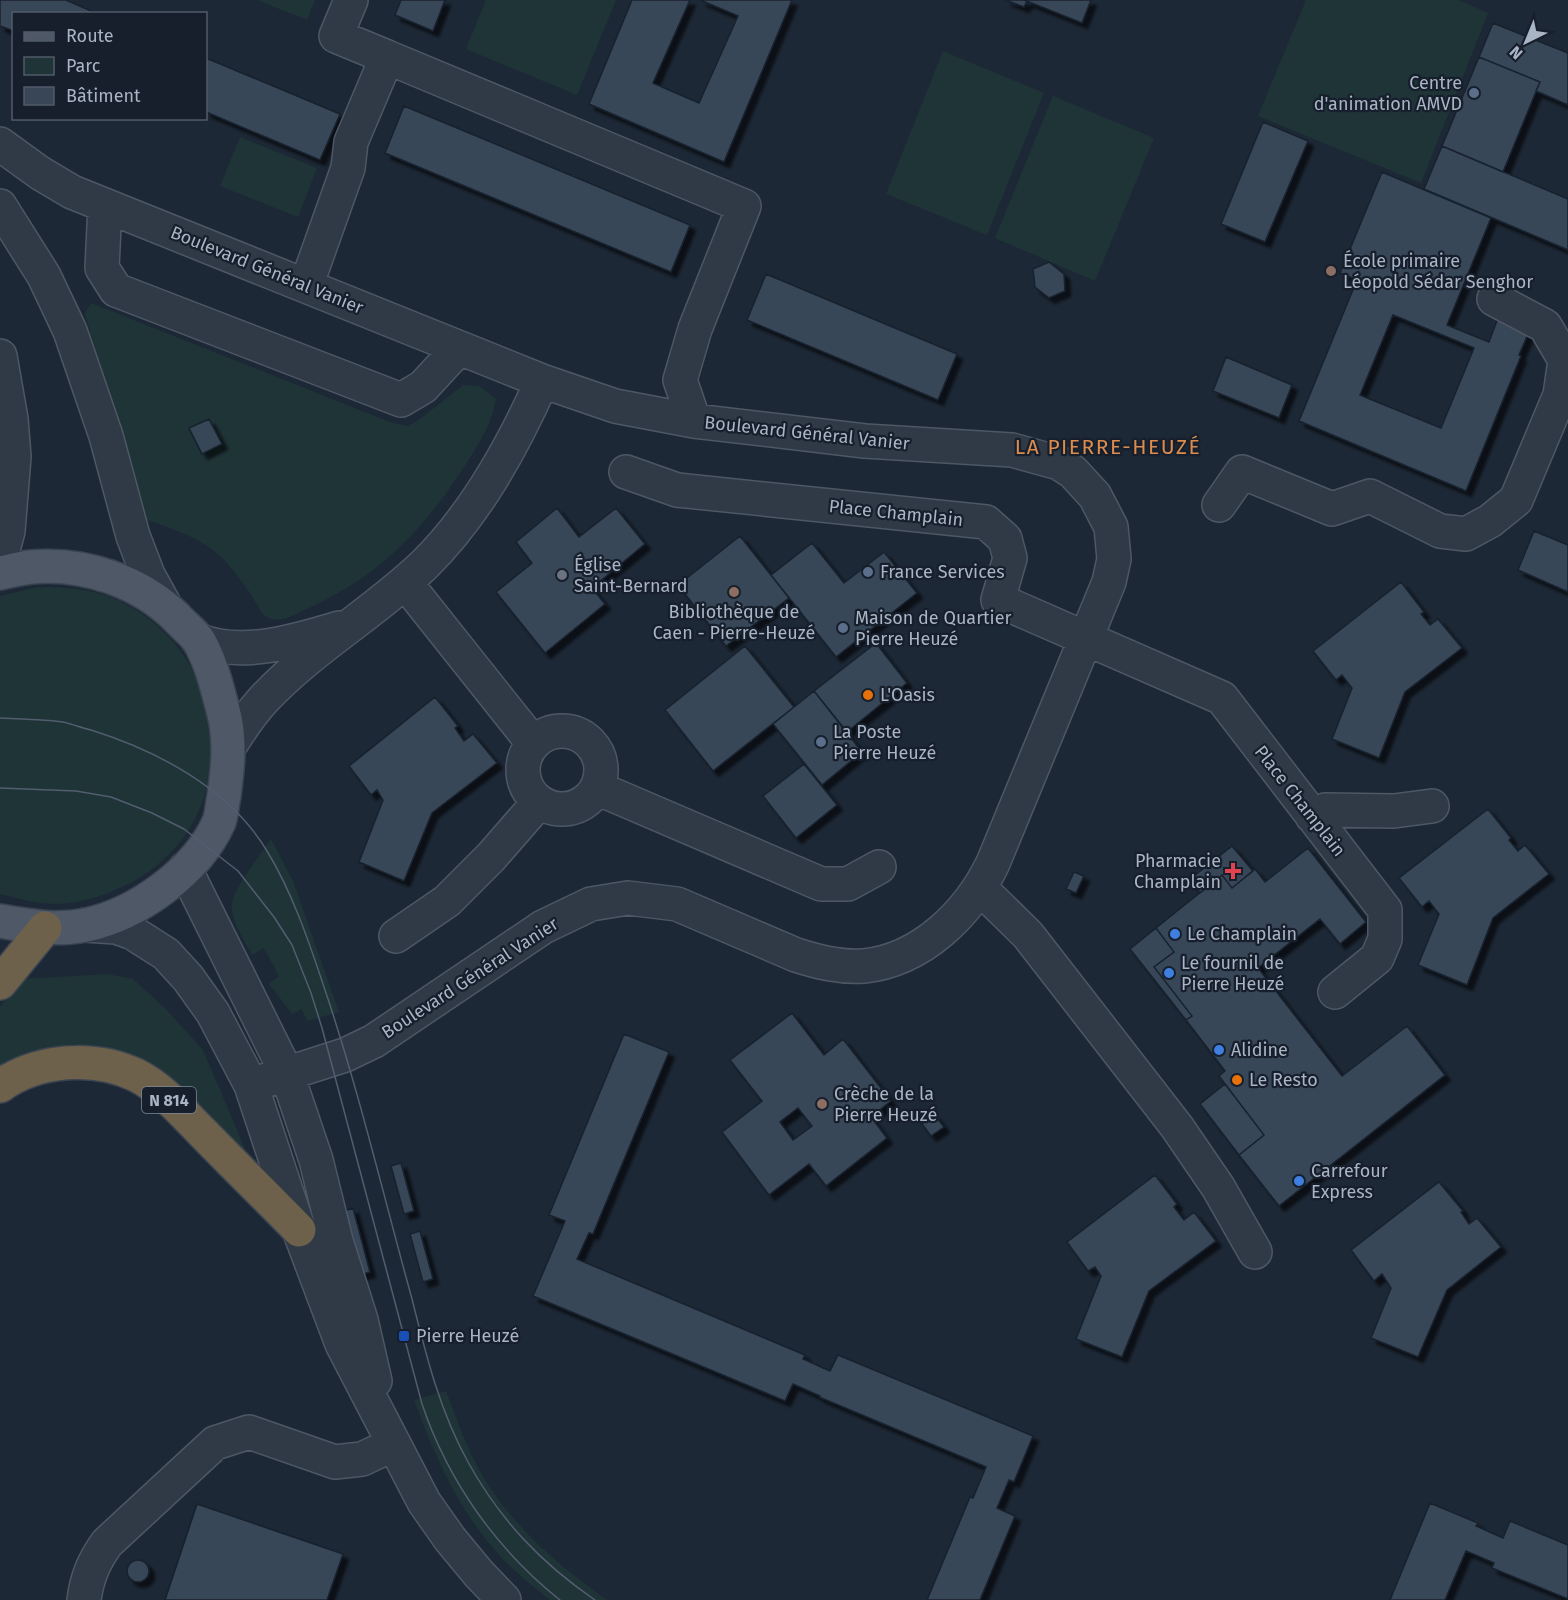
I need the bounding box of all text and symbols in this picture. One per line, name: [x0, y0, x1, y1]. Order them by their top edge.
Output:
legend: [12, 12, 207, 120]
north arrow: [1496, 12, 1556, 72]
text: Route: [66, 25, 114, 47]
text: N: [1506, 42, 1526, 63]
text: Parc: [66, 55, 101, 77]
place label: Centre d'animation AMVD: [1314, 72, 1462, 115]
text: Bâtiment: [66, 85, 141, 107]
marker: Centre d'animation AMVD: [1467, 86, 1481, 100]
street label: Boulevard Général Vanier: [167, 221, 367, 319]
place label: École primaire Léopold Sédar Senghor: [1343, 249, 1533, 293]
marker: École primaire Léopold Sédar Senghor: [1324, 264, 1338, 278]
street label: Boulevard Général Vanier: [703, 411, 911, 455]
district label: LA PIERRE-HEUZÉ: [1015, 434, 1201, 460]
street label: Place Champlain: [828, 495, 964, 531]
place label: Église Saint-Bernard: [574, 553, 687, 597]
place label: France Services: [880, 561, 1005, 583]
marker: France Services: [861, 565, 875, 579]
marker: Église Saint-Bernard: [555, 568, 569, 582]
marker: Bibliothèque de Caen - Pierre-Heuzé: [727, 585, 741, 599]
place label: Bibliothèque de Caen - Pierre-Heuzé: [653, 601, 815, 644]
place label: Maison de Quartier Pierre Heuzé: [855, 607, 1011, 650]
marker: Maison de Quartier Pierre Heuzé: [836, 621, 850, 635]
place label: L'Oasis: [880, 684, 935, 706]
marker: L'Oasis: [861, 688, 875, 702]
place label: La Poste Pierre Heuzé: [833, 721, 936, 764]
marker: La Poste Pierre Heuzé: [814, 735, 828, 749]
street label: Place Champlain: [1250, 741, 1350, 861]
place label: Pharmacie Champlain: [1134, 850, 1221, 893]
marker: Pharmacie Champlain: [1226, 864, 1240, 878]
street label: Boulevard Général Vanier: [378, 913, 562, 1043]
place label: Le Champlain: [1187, 923, 1297, 945]
marker: Le Champlain: [1168, 927, 1182, 941]
place label: Le fournil de Pierre Heuzé: [1181, 952, 1284, 995]
marker: Le fournil de Pierre Heuzé: [1162, 966, 1176, 980]
place label: Alidine: [1231, 1039, 1288, 1061]
marker: Alidine: [1212, 1043, 1226, 1057]
place label: Le Resto: [1249, 1069, 1318, 1091]
marker: Le Resto: [1230, 1073, 1244, 1087]
place label: Crèche de la Pierre Heuzé: [834, 1083, 937, 1126]
road number: N 814: [142, 1087, 196, 1113]
marker: Crèche de la Pierre Heuzé: [815, 1097, 829, 1111]
place label: Carrefour Express: [1311, 1160, 1388, 1203]
marker: Carrefour Express: [1292, 1174, 1306, 1188]
place label: Pierre Heuzé: [416, 1325, 519, 1347]
marker: Pierre Heuzé: [397, 1329, 411, 1343]

